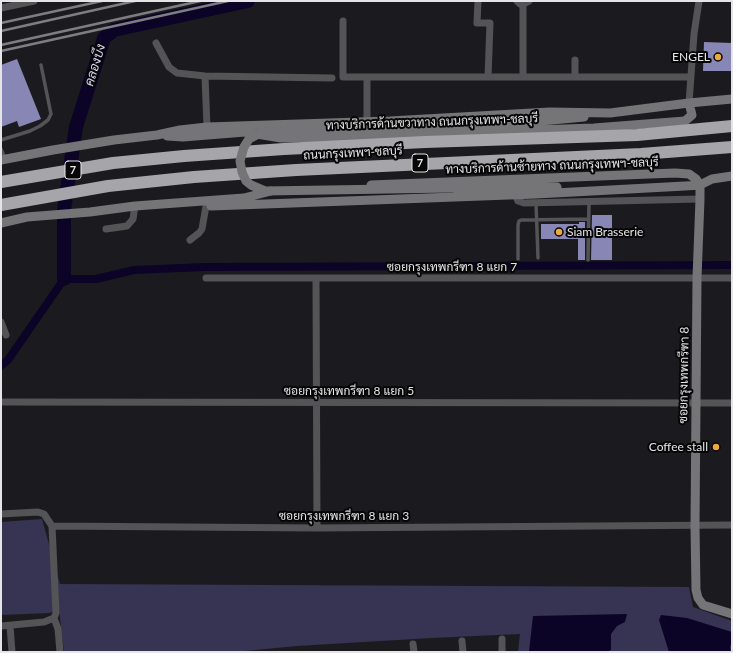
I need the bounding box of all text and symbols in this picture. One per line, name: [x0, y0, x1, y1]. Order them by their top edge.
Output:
water label: คลองบึง: [81, 42, 109, 88]
place label: ENGEL: [672, 50, 710, 64]
marker: ENGEL: [713, 52, 723, 62]
street label: ทางบริการด้านขวาทาง ถนนกรุงเทพฯ-ชลบุรี: [326, 111, 538, 133]
street label: ถนนกรุงเทพฯ-ชลบุรี: [303, 143, 403, 163]
road number: 7: [412, 154, 428, 172]
street label: ทางบริการด้านซ้ายทาง ถนนกรุงเทพฯ-ชลบุรี: [445, 155, 659, 177]
road number: 7: [65, 161, 81, 179]
place label: Siam Brasserie: [567, 225, 643, 239]
marker: Siam Brasserie: [554, 227, 564, 237]
street label: ซอยกรุงเทพกรีฑา 8 แยก 7: [387, 260, 517, 274]
street label: ซอยกรุงเทพกรีฑา 8: [676, 326, 692, 424]
street label: ซอยกรุงเทพกรีฑา 8 แยก 5: [284, 384, 414, 398]
place label: Coffee stall: [649, 440, 708, 454]
marker: Coffee stall: [711, 442, 721, 452]
street label: ซอยกรุงเทพกรีฑา 8 แยก 3: [279, 509, 409, 523]

